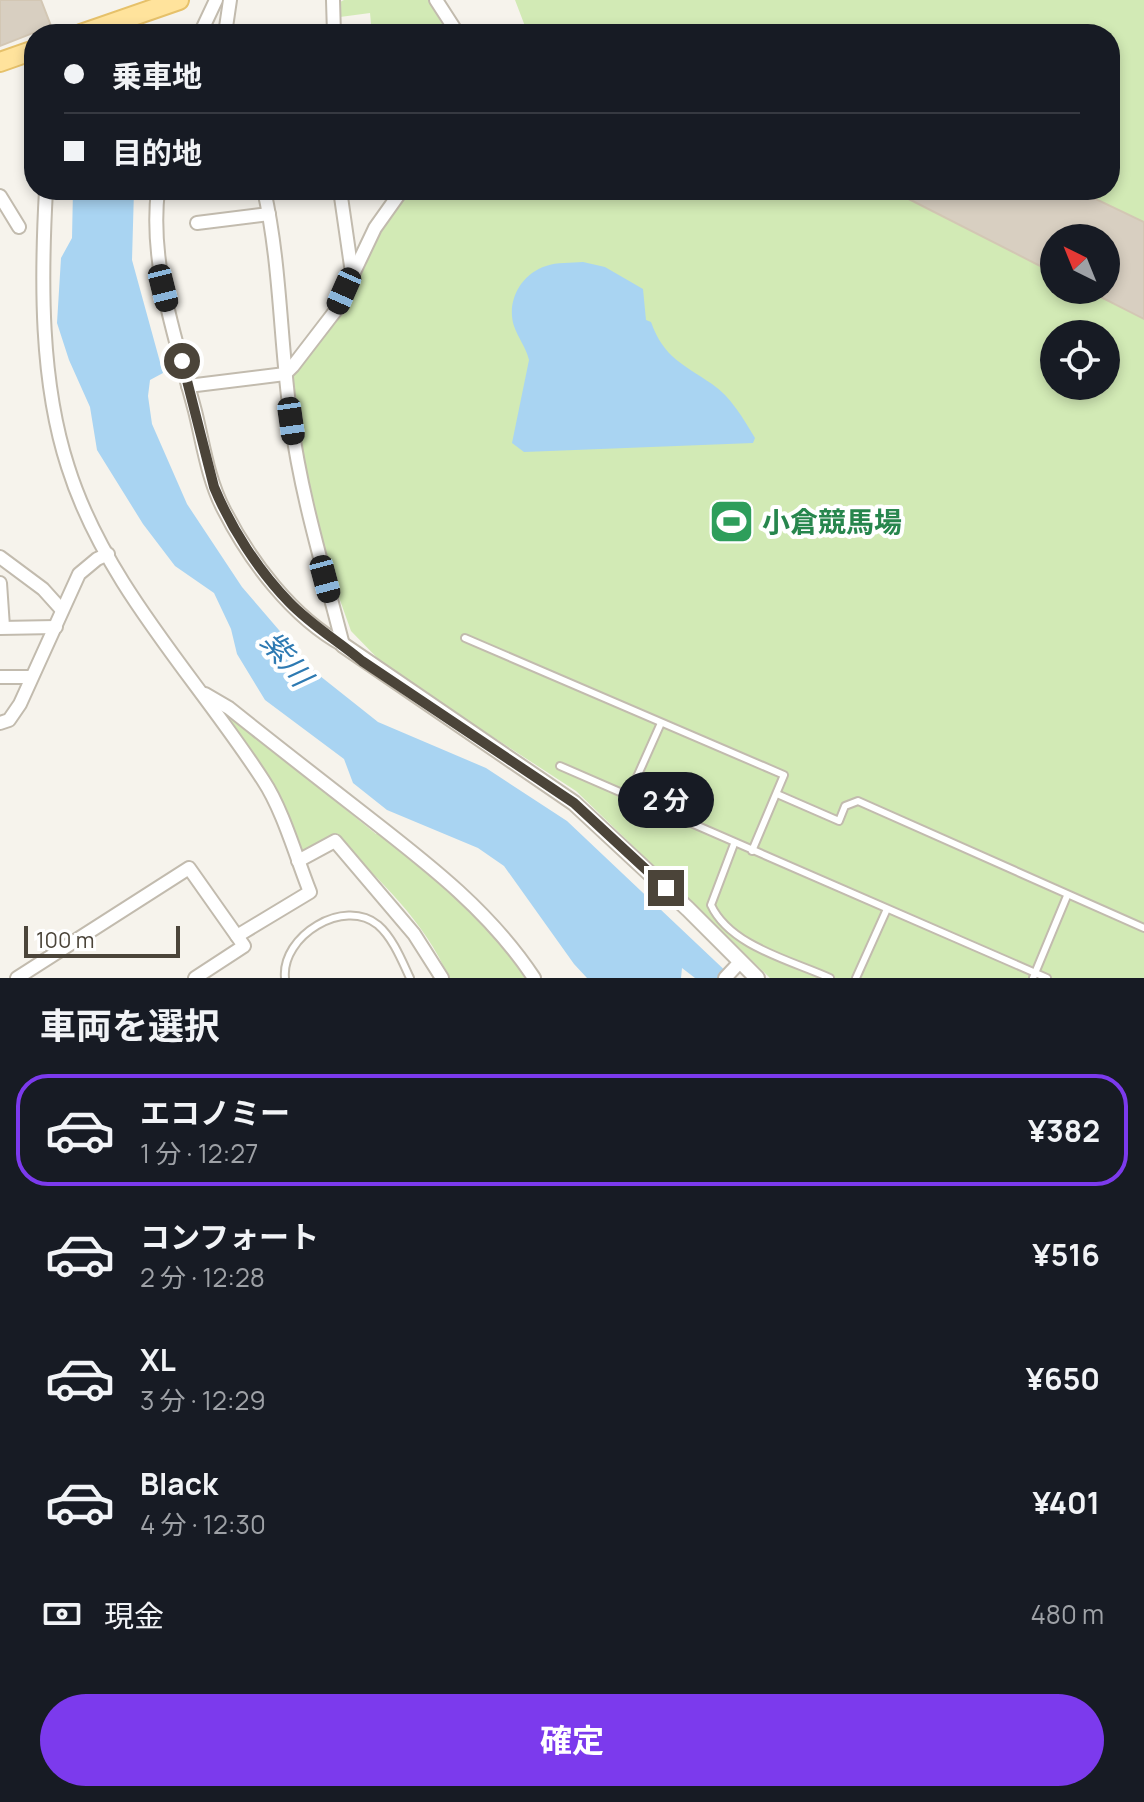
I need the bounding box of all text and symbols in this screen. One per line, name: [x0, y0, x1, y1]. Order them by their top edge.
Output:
text: 乗車地: [112, 55, 202, 96]
text: 目的地: [112, 132, 202, 173]
north arrow: [1040, 224, 1120, 304]
map controls: [1040, 224, 1120, 400]
car: [146, 262, 180, 314]
car: [323, 264, 365, 318]
button: locate: [1040, 320, 1120, 400]
route start: [164, 343, 200, 379]
car: [276, 396, 306, 446]
sports icon: 小倉競馬場: [707, 498, 755, 546]
place label: 小倉競馬場: [762, 502, 902, 540]
car: [307, 553, 343, 605]
water label: 紫川: [252, 622, 324, 697]
callout: 2 分: [618, 772, 714, 828]
text: 2 分: [643, 782, 689, 818]
route end: [648, 870, 684, 906]
scale bar: [24, 922, 180, 958]
text: 100 m: [36, 925, 94, 955]
text: 車両を選択: [40, 1001, 220, 1050]
text: エコノミー: [140, 1092, 290, 1133]
icon: car: [44, 1094, 116, 1166]
text: ¥382: [1028, 1110, 1100, 1151]
text: 1 分 · 12:27: [140, 1135, 258, 1171]
text: コンフォート: [140, 1216, 319, 1257]
icon: car: [44, 1218, 116, 1290]
text: ¥516: [1032, 1234, 1100, 1275]
text: 2 分 · 12:28: [140, 1259, 265, 1295]
text: XL: [140, 1339, 176, 1380]
icon: car: [44, 1342, 116, 1414]
text: ¥650: [1026, 1358, 1100, 1399]
text: 3 分 · 12:29: [140, 1382, 266, 1418]
text: Black: [140, 1463, 218, 1504]
icon: car: [44, 1466, 116, 1538]
text: ¥401: [1033, 1482, 1100, 1523]
text: 4 分 · 12:30: [140, 1506, 266, 1542]
icon: cash: [40, 1592, 84, 1636]
text: 現金: [104, 1595, 164, 1636]
text: 480 m: [1030, 1596, 1104, 1632]
button: 確定: [40, 1694, 1104, 1786]

